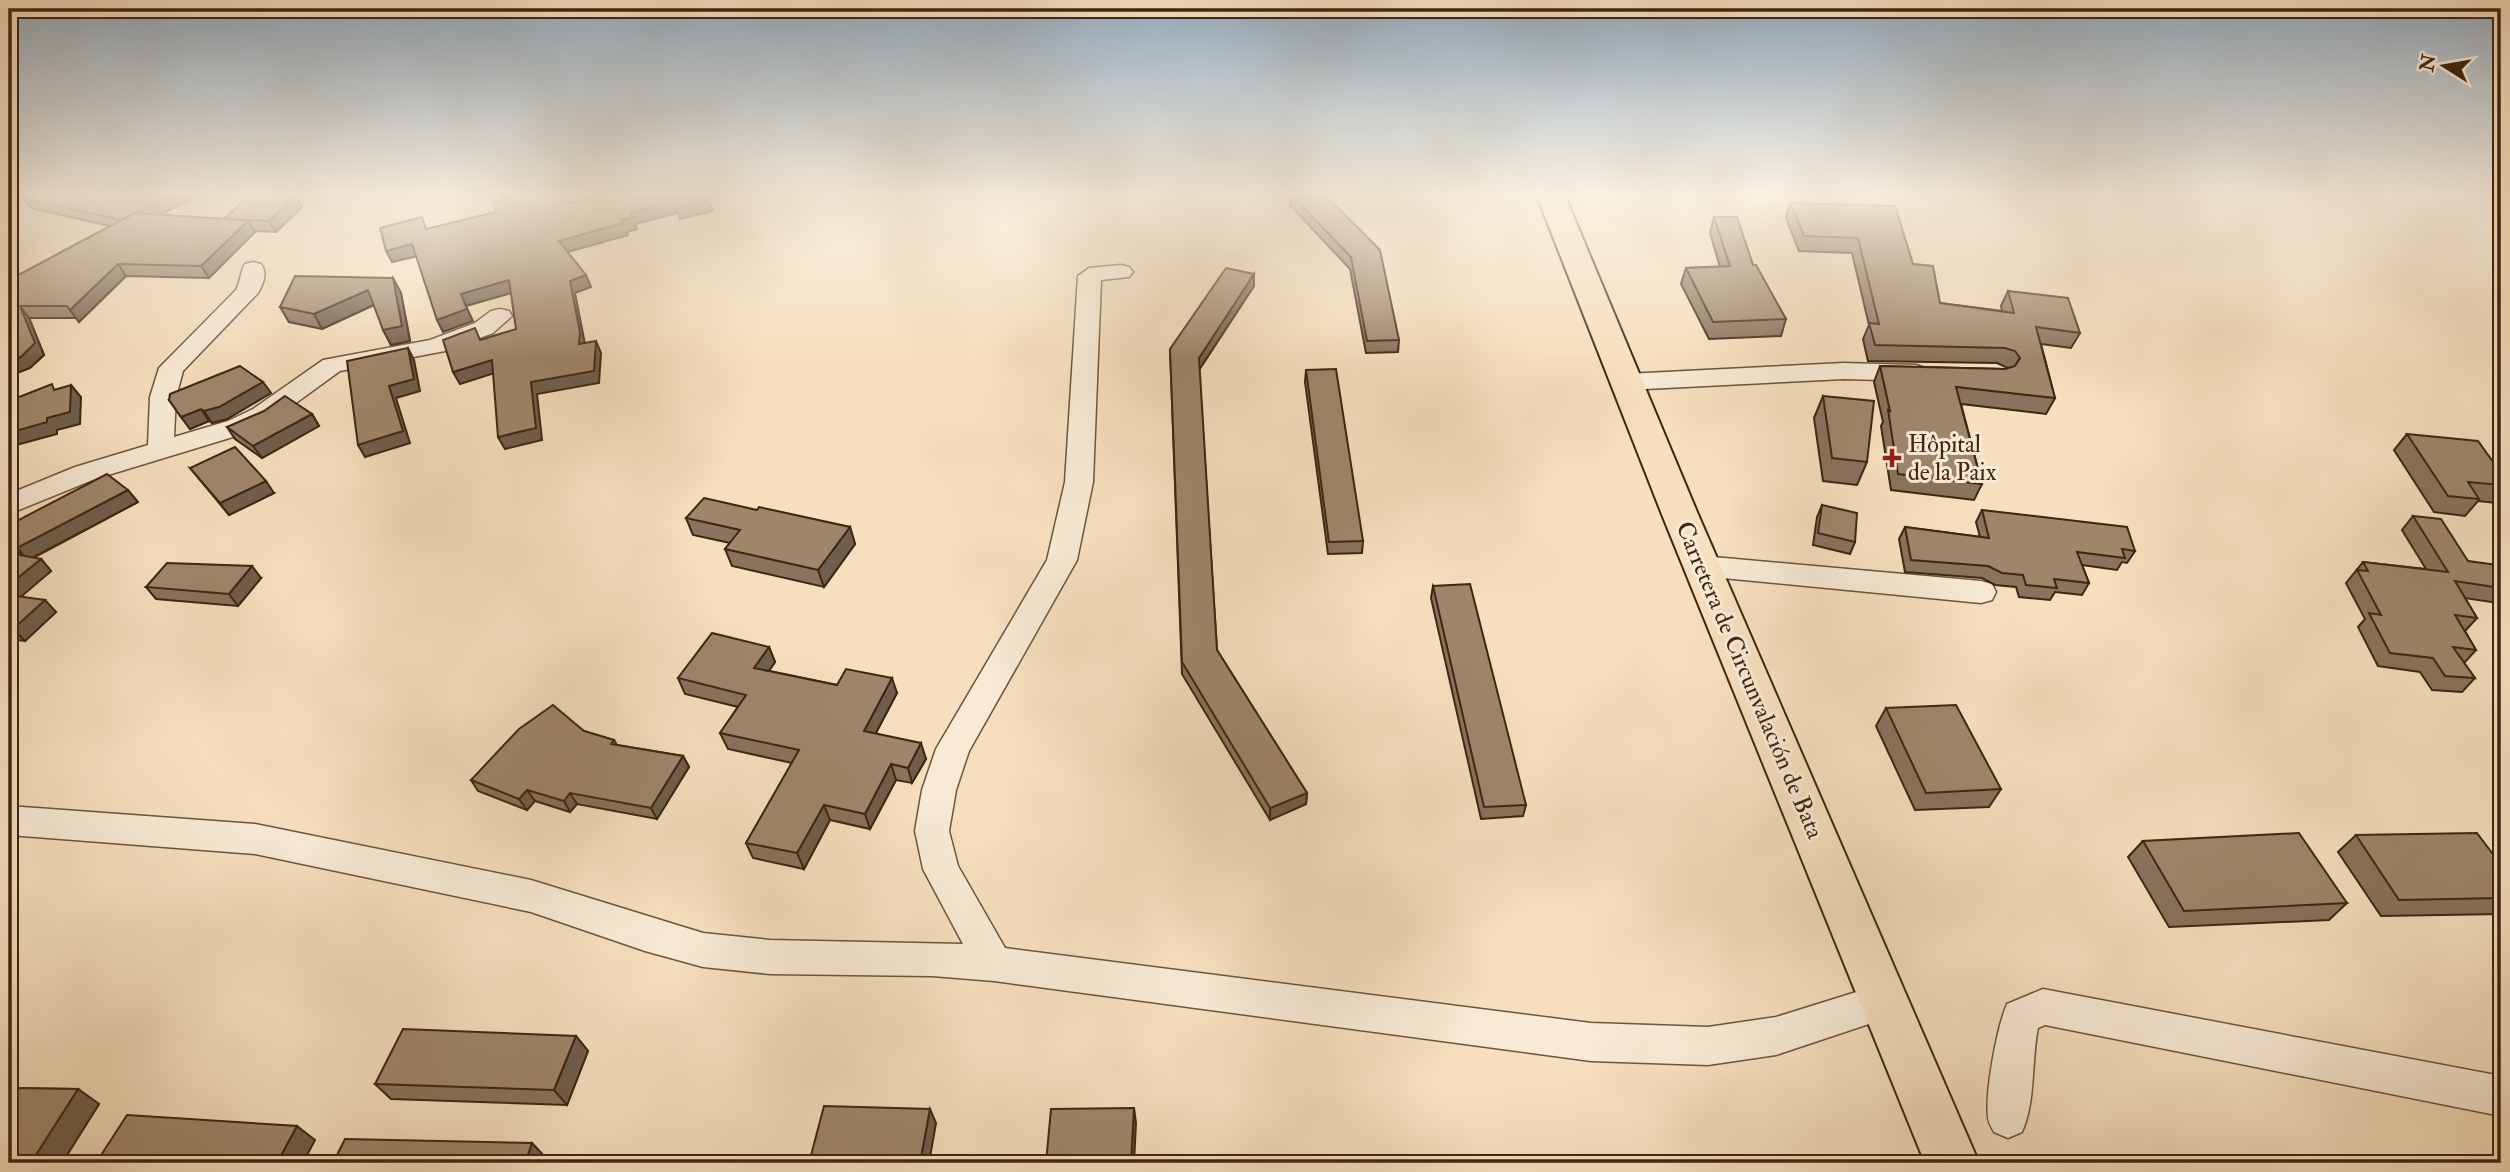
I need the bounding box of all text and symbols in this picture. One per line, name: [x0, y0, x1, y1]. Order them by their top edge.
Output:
north arrow: [2408, 32, 2478, 102]
text: N: [2415, 51, 2442, 75]
place label: Hôpital de la Paix: [1908, 429, 1997, 488]
marker: Hôpital de la Paix: [1882, 448, 1902, 468]
street label: Carretera de Circunvalación de Bata: [1669, 517, 1831, 845]

